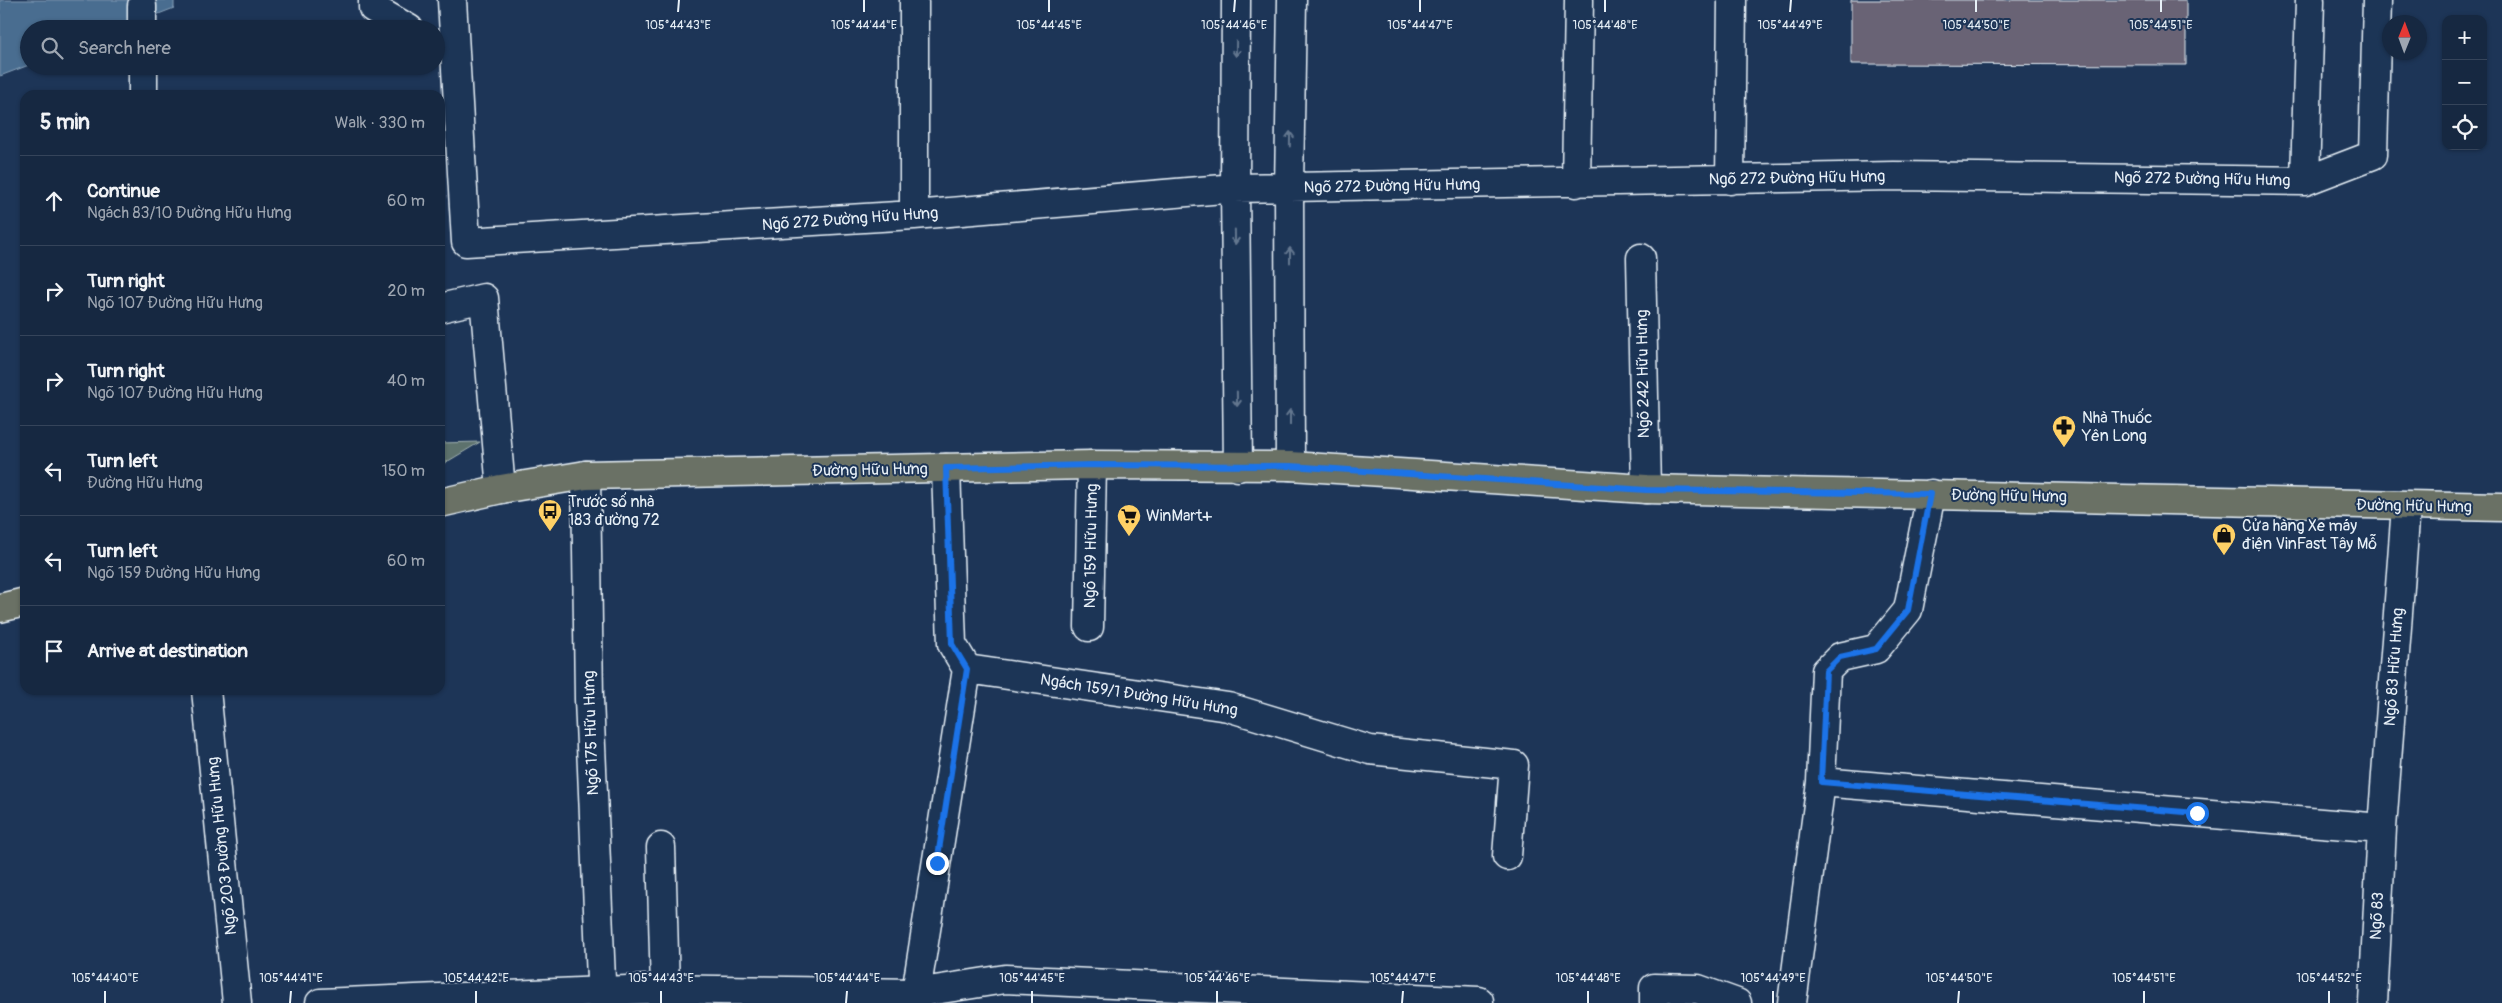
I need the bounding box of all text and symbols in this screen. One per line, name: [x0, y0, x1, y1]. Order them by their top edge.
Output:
north arrow: [2382, 15, 2427, 60]
map controls: [2442, 15, 2487, 150]
button: +: [2442, 15, 2487, 60]
text: 105°44'43"E: [645, 18, 711, 33]
text: 105°44'44"E: [831, 18, 897, 33]
text: 105°44'45"E: [1016, 18, 1082, 33]
text: 105°44'46"E: [1201, 18, 1267, 33]
text: 105°44'47"E: [1387, 18, 1453, 33]
text: 105°44'48"E: [1572, 18, 1638, 33]
text: 105°44'49"E: [1757, 18, 1823, 33]
text: 105°44'50"E: [1943, 18, 2009, 33]
text: 105°44'51"E: [2129, 18, 2193, 33]
search box: [20, 20, 445, 75]
icon: search: [38, 34, 66, 62]
text: Search here: [78, 36, 171, 60]
one-way arrow: [1231, 40, 1241, 56]
button: −: [2442, 60, 2487, 105]
button: locate: [2442, 105, 2487, 150]
text: 5 min: [40, 109, 90, 136]
text: Walk · 330 m: [335, 113, 425, 133]
one-way arrow: [1285, 131, 1295, 148]
street label: Ngõ 272 Đường Hữu Hưng: [1709, 166, 1885, 190]
street label: Ngõ 272 Đường Hữu Hưng: [2114, 167, 2290, 191]
street label: Ngõ 272 Đường Hữu Hưng: [1304, 174, 1480, 198]
text: Continue: [87, 179, 160, 203]
icon: ahead: [40, 187, 68, 215]
text: 60 m: [387, 191, 425, 211]
text: Ngách 83/10 Đường Hữu Hưng: [87, 203, 292, 223]
street label: Ngõ 272 Đường Hữu Hưng: [761, 203, 939, 235]
one-way arrow: [1230, 228, 1240, 245]
one-way arrow: [1285, 247, 1295, 264]
text: Turn right: [87, 269, 165, 293]
icon: right: [40, 277, 68, 305]
text: 20 m: [387, 281, 425, 301]
text: Ngõ 107 Đường Hữu Hưng: [87, 293, 263, 313]
street label: Ngõ 242 Hữu Hưng: [1632, 309, 1654, 439]
text: Turn right: [87, 359, 165, 383]
icon: right: [40, 367, 68, 395]
text: 40 m: [387, 371, 425, 391]
text: Ngõ 107 Đường Hữu Hưng: [87, 383, 263, 403]
one-way arrow: [1232, 391, 1242, 407]
place label: Nhà Thuốc Yên Long: [2081, 408, 2152, 446]
one-way arrow: [1285, 410, 1295, 426]
pharmacy icon: Nhà Thuốc Yên Long: [2051, 414, 2077, 448]
text: Turn left: [87, 449, 157, 473]
icon: left: [40, 457, 68, 485]
street label: Đường Hữu Hưng: [812, 459, 928, 481]
text: 150 m: [381, 461, 425, 481]
text: Đường Hữu Hưng: [87, 473, 203, 493]
street label: Ngõ 159 Hữu Hưng: [1080, 483, 1102, 609]
street label: Đường Hữu Hưng: [1951, 485, 2067, 507]
place label: Trước số nhà 183 đường 72: [568, 492, 660, 530]
street label: Đường Hữu Hưng: [2356, 495, 2472, 517]
bus stop icon: Trước số nhà 183 đường 72: [537, 498, 563, 532]
supermarket icon: WinMart+: [1116, 503, 1142, 537]
place label: WinMart+: [1146, 506, 1213, 526]
place label: Cửa hàng Xe máy điện VinFast Tây Mỗ: [2242, 516, 2377, 554]
shop icon: Cửa hàng Xe máy điện VinFast Tây Mỗ: [2211, 522, 2237, 556]
text: Turn left: [87, 539, 157, 563]
icon: left: [40, 547, 68, 575]
text: 60 m: [387, 551, 425, 571]
text: Ngõ 159 Đường Hữu Hưng: [87, 563, 260, 583]
street label: Ngõ 83 Hữu Hưng: [2380, 607, 2408, 727]
icon: arrive: [40, 637, 68, 665]
text: Arrive at destination: [87, 639, 248, 663]
street label: Ngách 159/1 Đường Hữu Hưng: [1039, 669, 1239, 721]
street label: Ngõ 175 Hữu Hưng: [579, 670, 603, 796]
street label: Ngõ 203 Đường Hữu Hưng: [203, 756, 241, 936]
route start: [2186, 802, 2209, 825]
route end: [926, 852, 949, 875]
street label: Ngõ 83: [2366, 891, 2388, 941]
text: 105°44'40"E: [71, 971, 139, 986]
text: 105°44'41"E: [259, 971, 323, 986]
text: 105°44'42"E: [443, 971, 509, 986]
text: 105°44'43"E: [628, 971, 694, 986]
text: 105°44'44"E: [814, 971, 880, 986]
text: 105°44'45"E: [999, 971, 1065, 986]
text: 105°44'46"E: [1184, 971, 1250, 986]
text: 105°44'47"E: [1370, 971, 1436, 986]
text: 105°44'48"E: [1555, 971, 1621, 986]
text: 105°44'49"E: [1740, 971, 1806, 986]
text: 105°44'50"E: [1926, 971, 1992, 986]
text: 105°44'51"E: [2112, 971, 2176, 986]
text: 105°44'52"E: [2296, 971, 2362, 986]

